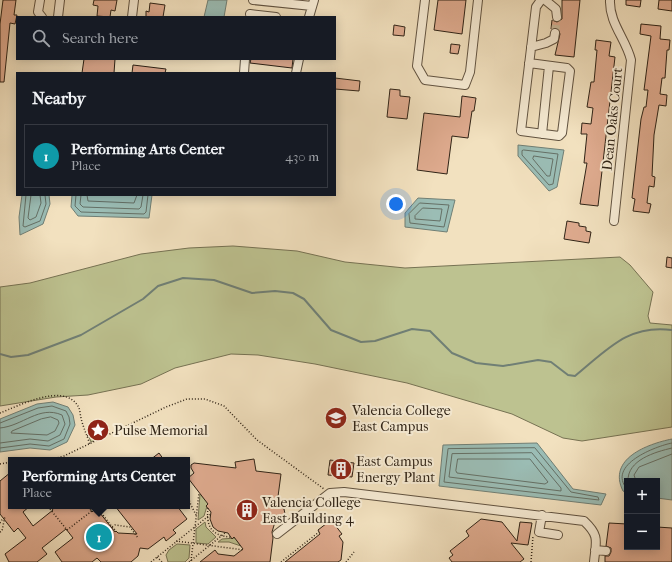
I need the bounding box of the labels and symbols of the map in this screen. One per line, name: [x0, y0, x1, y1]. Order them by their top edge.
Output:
street label: Dean Oaks Court: [599, 67, 626, 171]
your location: [386, 194, 406, 214]
place label: Valencia College East Campus: [351, 402, 451, 435]
school or university icon: Valencia College East Campus: [323, 405, 349, 431]
place icon: Pulse Memorial: [85, 417, 111, 443]
place label: Pulse Memorial: [114, 422, 208, 439]
place label: East Campus Energy Plant: [356, 453, 435, 486]
building icon: East Campus Energy Plant: [328, 456, 354, 482]
place label: Valencia College East Building 4: [261, 494, 361, 527]
building icon: Valencia College East Building 4: [234, 497, 260, 523]
pin: 1: [86, 522, 112, 552]

